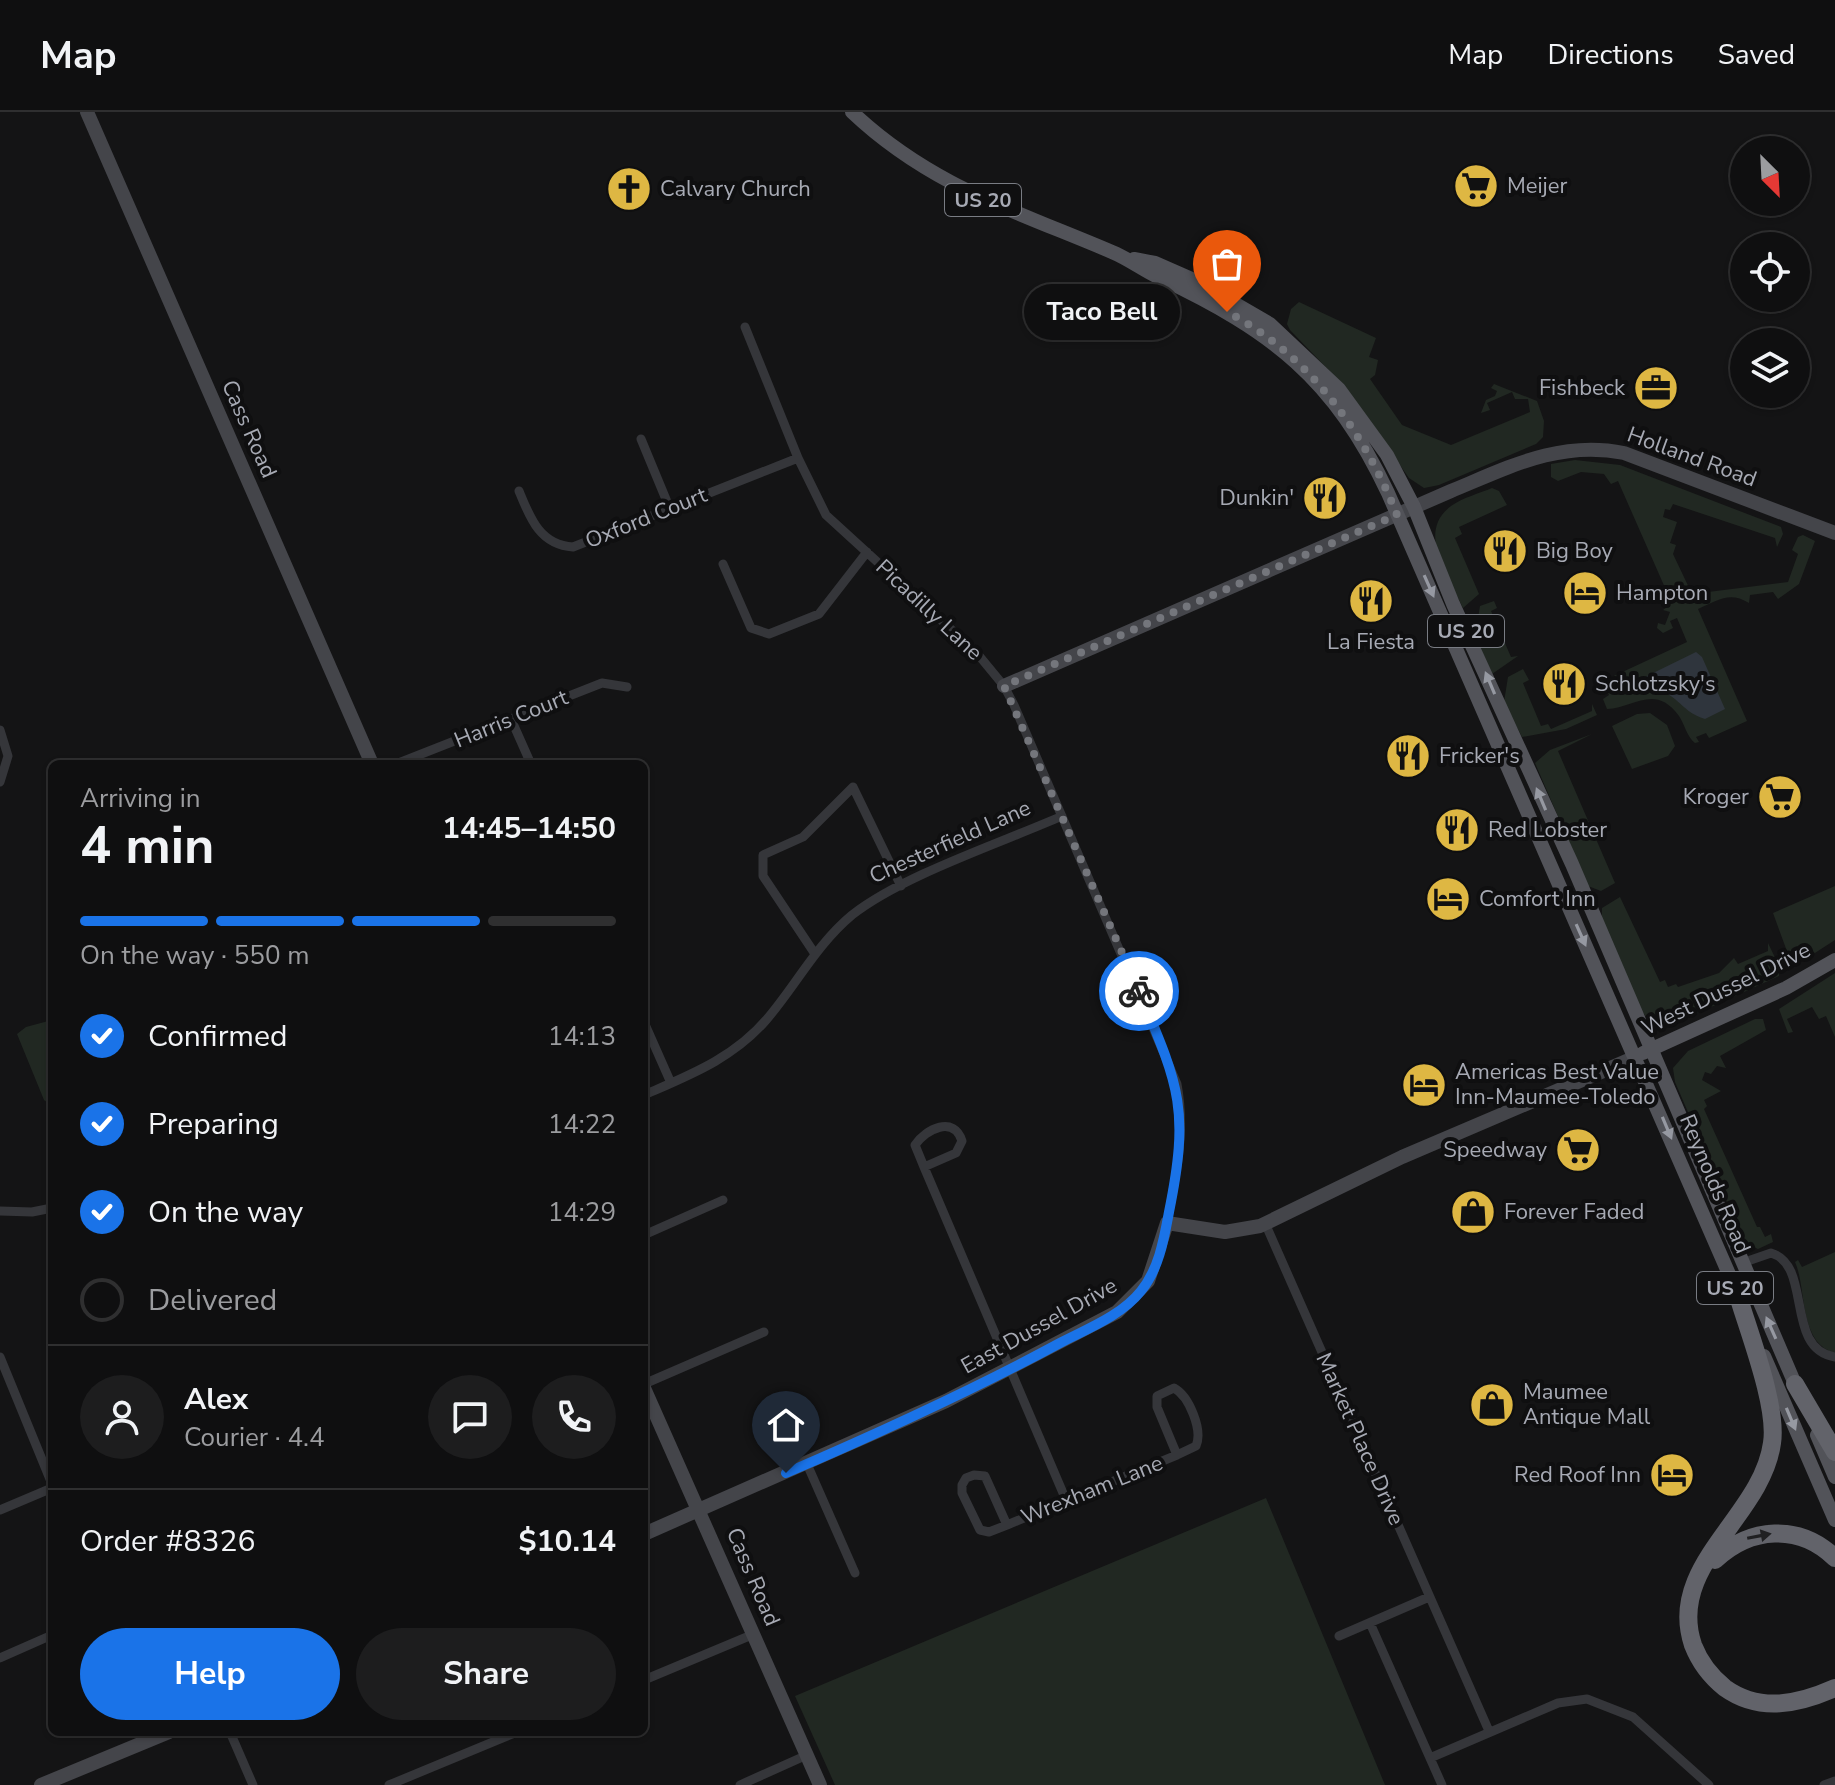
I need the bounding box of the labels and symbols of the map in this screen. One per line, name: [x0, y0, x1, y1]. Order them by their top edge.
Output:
north arrow: [1730, 136, 1810, 216]
supermarket icon: Meijer: [1452, 162, 1500, 210]
church icon: Calvary Church: [605, 165, 653, 213]
place label: Meijer: [1507, 171, 1568, 201]
place label: Calvary Church: [660, 174, 811, 204]
road number: US 20: [945, 184, 1021, 216]
pin: [1193, 230, 1261, 312]
callout: Taco Bell: [1023, 284, 1179, 340]
office icon: Fishbeck: [1632, 364, 1680, 412]
place label: Fishbeck: [1539, 373, 1626, 403]
street label: Cass Road: [214, 375, 284, 483]
street label: Holland Road: [1623, 420, 1761, 494]
restaurant icon: Dunkin': [1301, 474, 1349, 522]
street label: Oxford Court: [581, 480, 712, 556]
place label: Dunkin': [1219, 483, 1294, 513]
restaurant icon: Big Boy: [1481, 527, 1529, 575]
place label: Big Boy: [1536, 536, 1613, 566]
street label: Picadilly Lane: [869, 553, 989, 667]
hotel icon: Hampton: [1561, 569, 1609, 617]
one-way arrow: [1422, 574, 1435, 598]
restaurant icon: La Fiesta: [1347, 577, 1395, 625]
place label: Hampton: [1616, 578, 1708, 608]
road number: US 20: [1428, 615, 1504, 647]
place label: La Fiesta: [1327, 627, 1415, 657]
restaurant icon: Schlotzsky's: [1540, 660, 1588, 708]
place label: Schlotzsky's: [1595, 669, 1716, 699]
one-way arrow: [1483, 671, 1496, 694]
street label: Harris Court: [450, 682, 573, 755]
restaurant icon: Fricker's: [1384, 732, 1432, 780]
place label: Fricker's: [1439, 741, 1520, 771]
supermarket icon: Kroger: [1756, 773, 1804, 821]
place label: Kroger: [1683, 782, 1749, 812]
one-way arrow: [1534, 787, 1547, 811]
street label: Chesterfield Lane: [864, 793, 1036, 891]
restaurant icon: Red Lobster: [1433, 806, 1481, 854]
place label: Red Lobster: [1488, 815, 1607, 845]
hotel icon: Comfort Inn: [1424, 875, 1472, 923]
place label: Comfort Inn: [1479, 884, 1596, 914]
one-way arrow: [1575, 923, 1588, 947]
street label: West Dussel Drive: [1637, 935, 1815, 1043]
courier: [1099, 951, 1179, 1031]
place label: Americas Best Value Inn-Maumee-Toledo: [1455, 1057, 1659, 1112]
hotel icon: Americas Best Value Inn-Maumee-Toledo: [1400, 1061, 1448, 1109]
street label: Reynolds Road: [1672, 1110, 1758, 1258]
one-way arrow: [1660, 1116, 1673, 1140]
supermarket icon: Speedway: [1554, 1126, 1602, 1174]
place label: Speedway: [1443, 1135, 1548, 1165]
shop icon: Forever Faded: [1449, 1188, 1497, 1236]
place label: Forever Faded: [1504, 1197, 1644, 1227]
street label: East Dussel Drive: [956, 1271, 1122, 1381]
road number: US 20: [1697, 1272, 1773, 1304]
one-way arrow: [1764, 1316, 1777, 1340]
street label: Market Place Drive: [1309, 1348, 1411, 1530]
place label: Maumee Antique Mall: [1523, 1377, 1651, 1432]
shop icon: Maumee Antique Mall: [1468, 1381, 1516, 1429]
pin: [752, 1391, 820, 1473]
one-way arrow: [1785, 1407, 1798, 1431]
street label: Wrexham Lane: [1017, 1448, 1167, 1532]
hotel icon: Red Roof Inn: [1648, 1451, 1696, 1499]
place label: Red Roof Inn: [1514, 1460, 1641, 1490]
street label: Cass Road: [719, 1523, 787, 1631]
one-way arrow: [1746, 1529, 1771, 1542]

